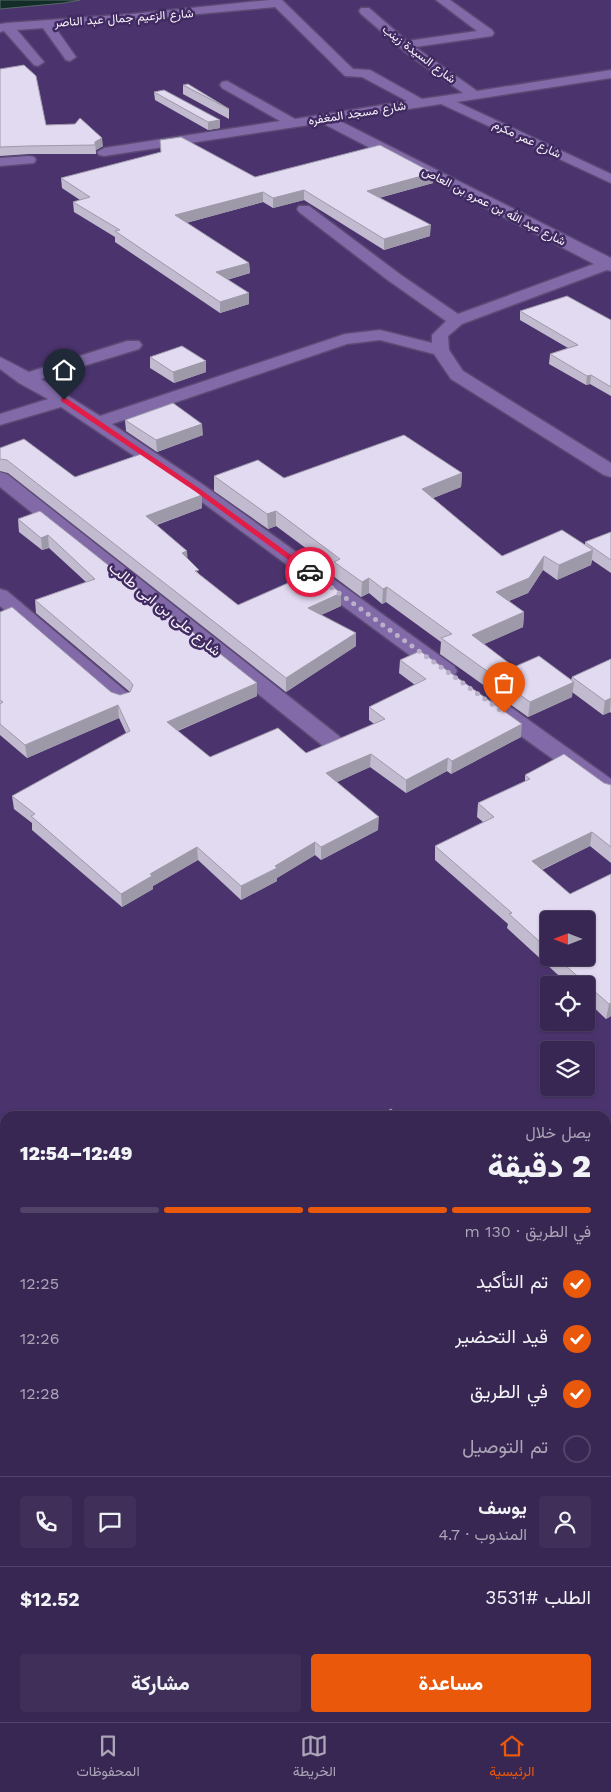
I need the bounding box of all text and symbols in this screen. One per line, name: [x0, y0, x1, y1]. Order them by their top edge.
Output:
street label: شارع الزعيم جمال عبد الناصر: [53, 6, 194, 32]
street label: شارع السيدة زينب: [378, 22, 458, 88]
street label: شارع مسجد المغفره: [307, 98, 407, 130]
street label: شارع عمر مكرم: [490, 117, 563, 163]
street label: شارع عبد الله بن عمرو بن العاص: [419, 164, 568, 250]
pin: [43, 349, 85, 400]
icon: home: [50, 356, 78, 384]
courier: [285, 547, 335, 597]
street label: شارع على بن ابى طالب: [104, 558, 225, 661]
icon: car: [296, 558, 324, 586]
pin: [483, 662, 525, 713]
icon: bag: [490, 669, 518, 697]
north arrow: [540, 911, 595, 966]
map controls: [540, 911, 595, 1096]
button: locate: [540, 976, 595, 1031]
button: layers: [540, 1041, 595, 1096]
text: يصل خلال: [525, 1123, 591, 1142]
text: 12:49–12:54: [20, 1142, 133, 1165]
text: 2 دقيقة: [487, 1147, 591, 1185]
text: في الطريق · 130 m: [464, 1222, 591, 1241]
text: تم التأكيد: [476, 1270, 548, 1293]
icon: check: [563, 1270, 591, 1298]
text: 12:25: [20, 1274, 59, 1293]
text: قيد التحضير: [455, 1325, 548, 1348]
icon: check: [563, 1325, 591, 1353]
text: 12:26: [20, 1329, 59, 1348]
text: في الطريق: [470, 1380, 548, 1403]
icon: check: [563, 1380, 591, 1408]
text: 12:28: [20, 1384, 60, 1403]
text: تم التوصيل: [462, 1435, 548, 1458]
button: phone: [20, 1496, 72, 1548]
button: chat: [84, 1496, 136, 1548]
text: يوسف: [478, 1496, 527, 1519]
button: person: [539, 1496, 591, 1548]
text: المندوب · 4.7: [439, 1525, 527, 1544]
text: الطلب #3531: [485, 1586, 591, 1609]
text: $12.52: [20, 1588, 80, 1611]
button: مشاركة: [20, 1654, 301, 1712]
button: مساعدة: [311, 1654, 591, 1712]
tab: المحفوظات: [77, 1732, 140, 1784]
tab: الخريطة: [293, 1732, 336, 1784]
tab: الرئيسية: [489, 1732, 534, 1784]

